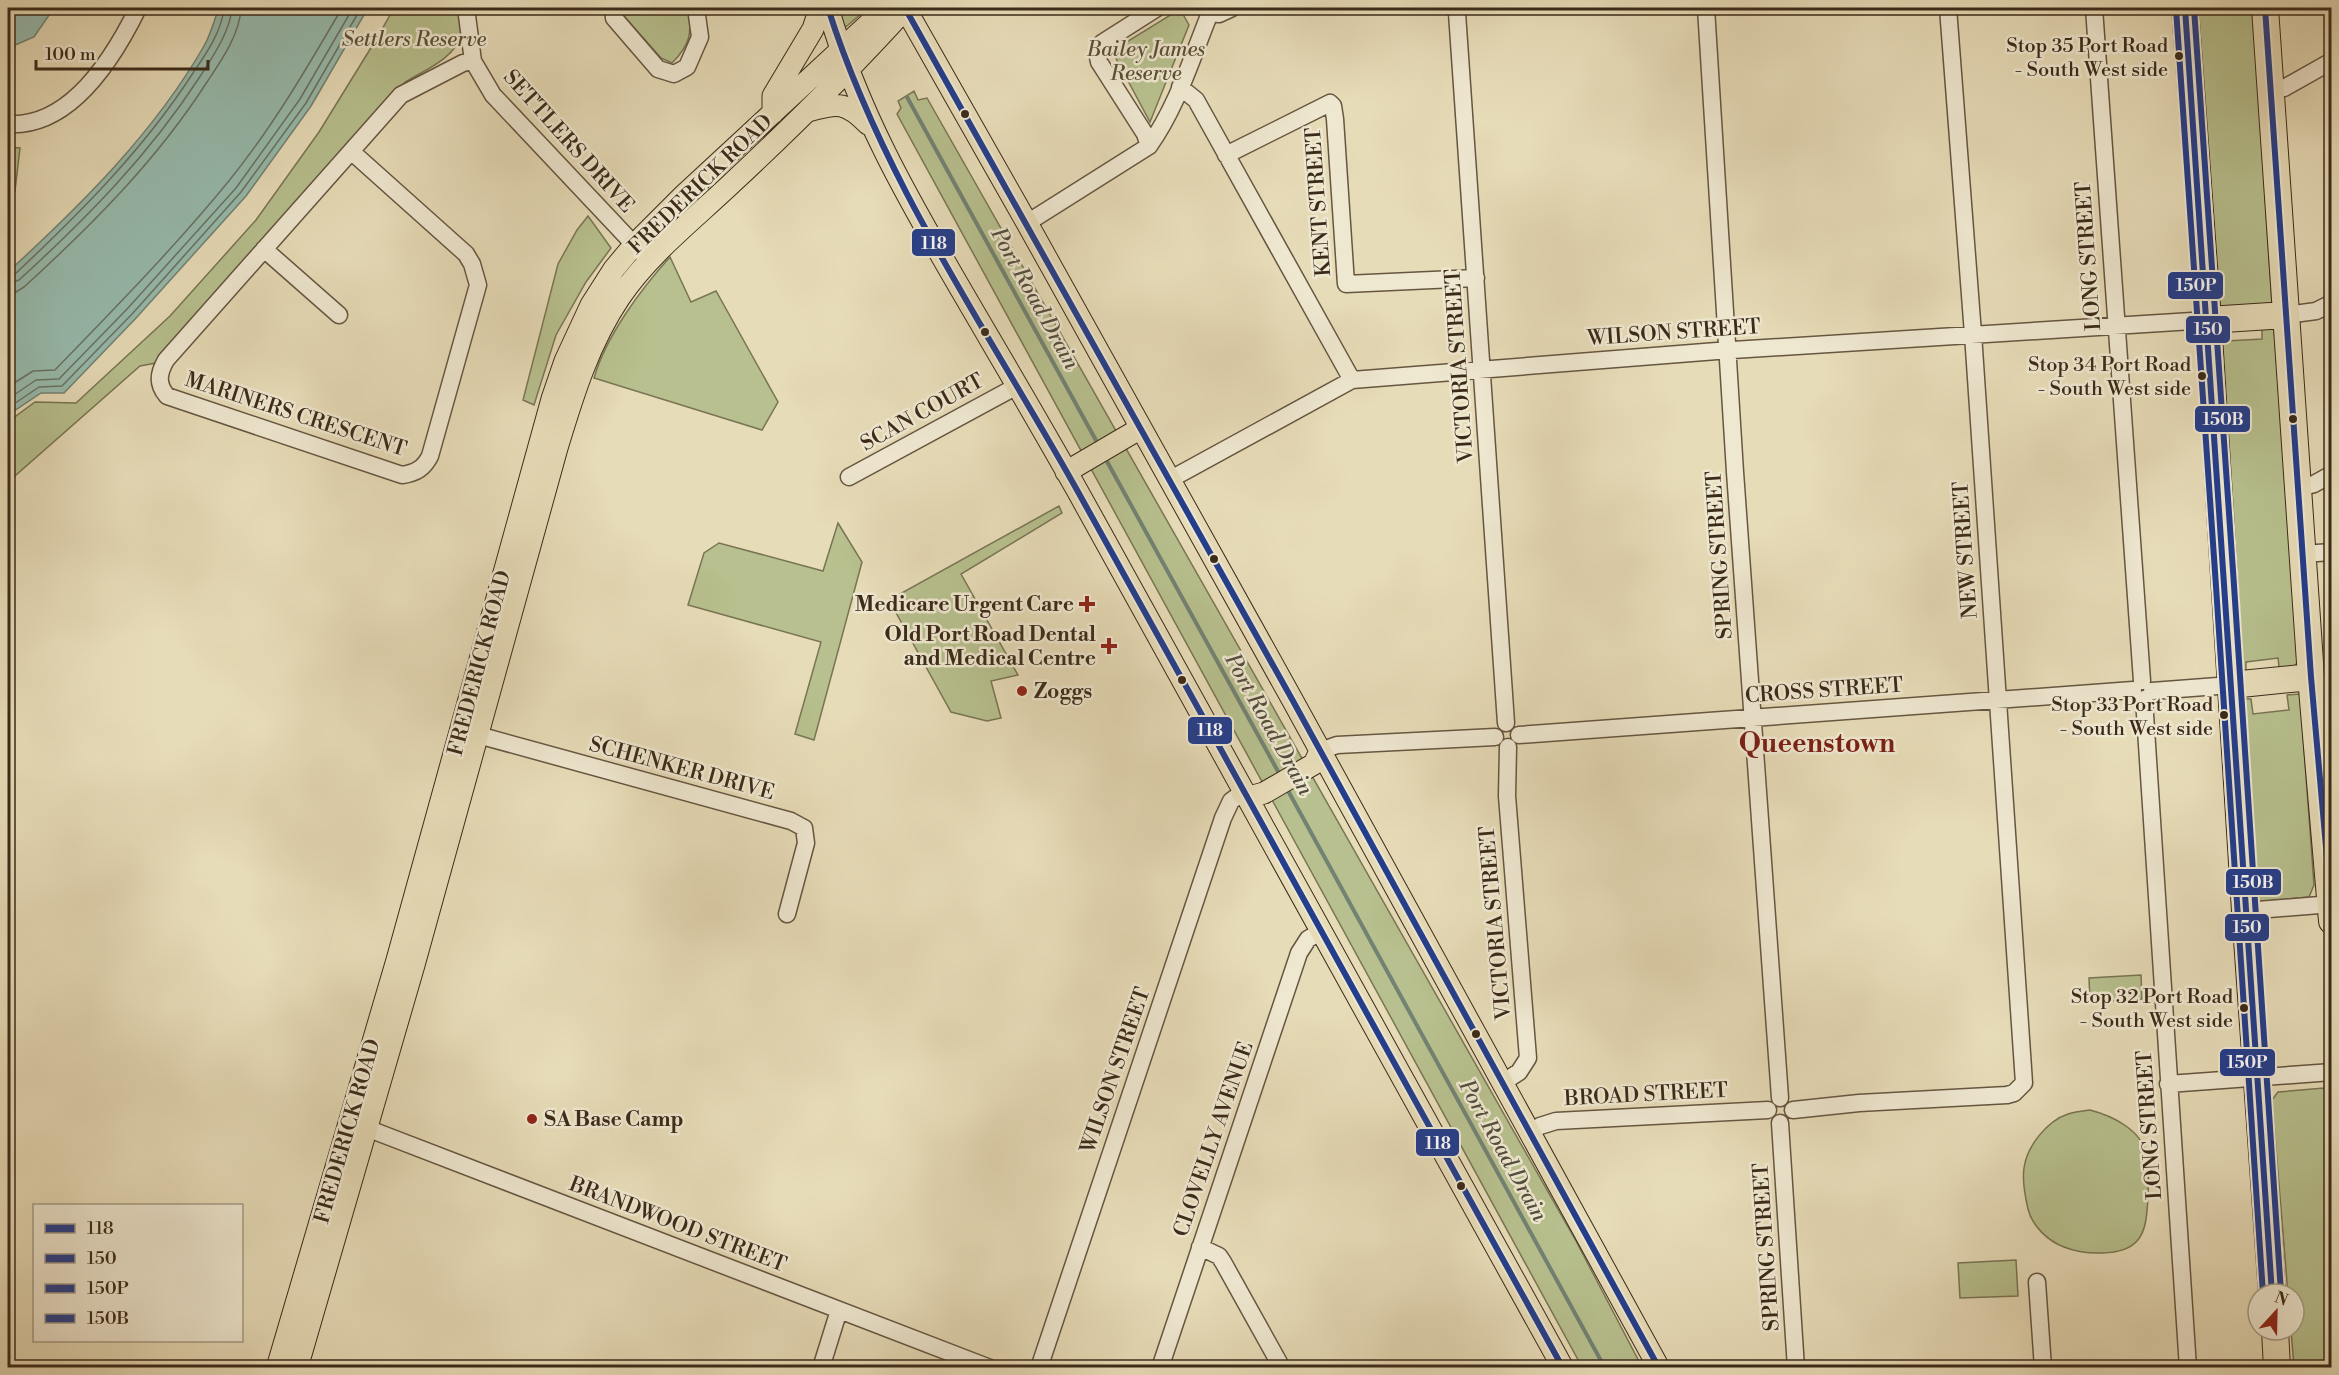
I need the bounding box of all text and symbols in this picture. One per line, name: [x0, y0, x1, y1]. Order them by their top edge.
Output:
park label: Settlers Reserve: [342, 27, 486, 53]
scale bar: [36, 33, 208, 71]
place label: Stop 35 Port Road - South West side: [2006, 34, 2169, 83]
park label: Bailey James Reserve: [1086, 37, 1205, 87]
text: 100 m: [45, 43, 96, 66]
marker: Stop 35 Port Road - South West side: [2173, 50, 2185, 62]
street label: SETTLERS DRIVE: [497, 65, 639, 219]
unlabelled marker: [959, 108, 971, 120]
street label: FREDERICK ROAD: [623, 109, 778, 260]
street label: KENT STREET: [1301, 126, 1337, 277]
street label: LONG STREET: [2071, 180, 2107, 331]
water label: Port Road Drain: [984, 222, 1085, 375]
line badge: 118: [911, 228, 956, 257]
text: 118: [921, 234, 947, 254]
street label: VICTORIA STREET: [1440, 268, 1480, 465]
line badge: 150P: [2167, 271, 2224, 300]
text: 150P: [2176, 276, 2217, 296]
street label: WILSON STREET: [1586, 314, 1762, 352]
line badge: 150: [2185, 315, 2231, 344]
text: 150: [2193, 320, 2223, 340]
unlabelled marker: [979, 326, 991, 338]
place label: Stop 34 Port Road - South West side: [2028, 353, 2192, 402]
street label: MARINERS CRESCENT: [182, 367, 410, 463]
street label: SCAN COURT: [856, 368, 989, 457]
marker: Stop 34 Port Road - South West side: [2196, 370, 2208, 382]
line badge: 150B: [2194, 405, 2251, 433]
text: 150B: [2202, 410, 2244, 430]
unlabelled marker: [2287, 413, 2299, 425]
street label: SPRING STREET: [1701, 470, 1739, 640]
street label: NEW STREET: [1948, 480, 1984, 619]
unlabelled marker: [1208, 553, 1220, 565]
street label: FREDERICK ROAD: [443, 568, 517, 759]
place label: Medicare Urgent Care: [855, 592, 1074, 618]
marker: Medicare Urgent Care: [1078, 595, 1096, 613]
place label: Old Port Road Dental and Medical Centre: [885, 622, 1096, 672]
marker: Old Port Road Dental and Medical Centre: [1100, 637, 1118, 655]
water label: Port Road Drain: [1218, 648, 1319, 801]
street label: CROSS STREET: [1744, 672, 1904, 709]
unlabelled marker: [1176, 674, 1188, 686]
place label: Zoggs: [1034, 679, 1092, 705]
marker: Zoggs: [1015, 684, 1029, 698]
place label: Stop 33 Port Road - South West side: [2051, 693, 2214, 742]
marker: Stop 33 Port Road - South West side: [2218, 709, 2230, 721]
line badge: 118: [1187, 716, 1233, 745]
text: 118: [1197, 721, 1223, 741]
district label: Queenstown: [1739, 727, 1896, 761]
street label: SCHENKER DRIVE: [586, 732, 777, 806]
street label: VICTORIA STREET: [1475, 825, 1518, 1022]
line badge: 150B: [2225, 868, 2282, 896]
text: 150B: [2232, 873, 2274, 893]
line badge: 150: [2224, 913, 2270, 942]
text: 150: [2232, 918, 2262, 938]
street label: WILSON STREET: [1075, 984, 1157, 1158]
place label: Stop 32 Port Road - South West side: [2071, 985, 2234, 1034]
marker: Stop 32 Port Road - South West side: [2238, 1002, 2250, 1014]
unlabelled marker: [1470, 1028, 1482, 1040]
street label: FREDERICK ROAD: [309, 1036, 387, 1227]
street label: CLOVELLY AVENUE: [1168, 1038, 1260, 1240]
line badge: 150P: [2219, 1048, 2276, 1077]
street label: LONG STREET: [2132, 1049, 2168, 1200]
text: 150P: [2227, 1053, 2268, 1073]
water label: Port Road Drain: [1452, 1074, 1553, 1227]
street label: BROAD STREET: [1562, 1078, 1729, 1112]
place label: SA Base Camp: [544, 1107, 684, 1133]
marker: SA Base Camp: [525, 1112, 539, 1126]
line badge: 118: [1415, 1128, 1460, 1157]
text: 118: [1425, 1134, 1451, 1154]
street label: SPRING STREET: [1748, 1162, 1786, 1332]
street label: BRANDWOOD STREET: [564, 1171, 790, 1278]
unlabelled marker: [1455, 1180, 1467, 1192]
legend: [33, 1204, 243, 1342]
text: 118: [87, 1217, 114, 1240]
text: 150: [87, 1247, 117, 1270]
text: 150P: [87, 1277, 129, 1300]
north arrow: [2246, 1282, 2306, 1342]
text: N: [2272, 1287, 2291, 1311]
text: 150B: [87, 1307, 129, 1330]

